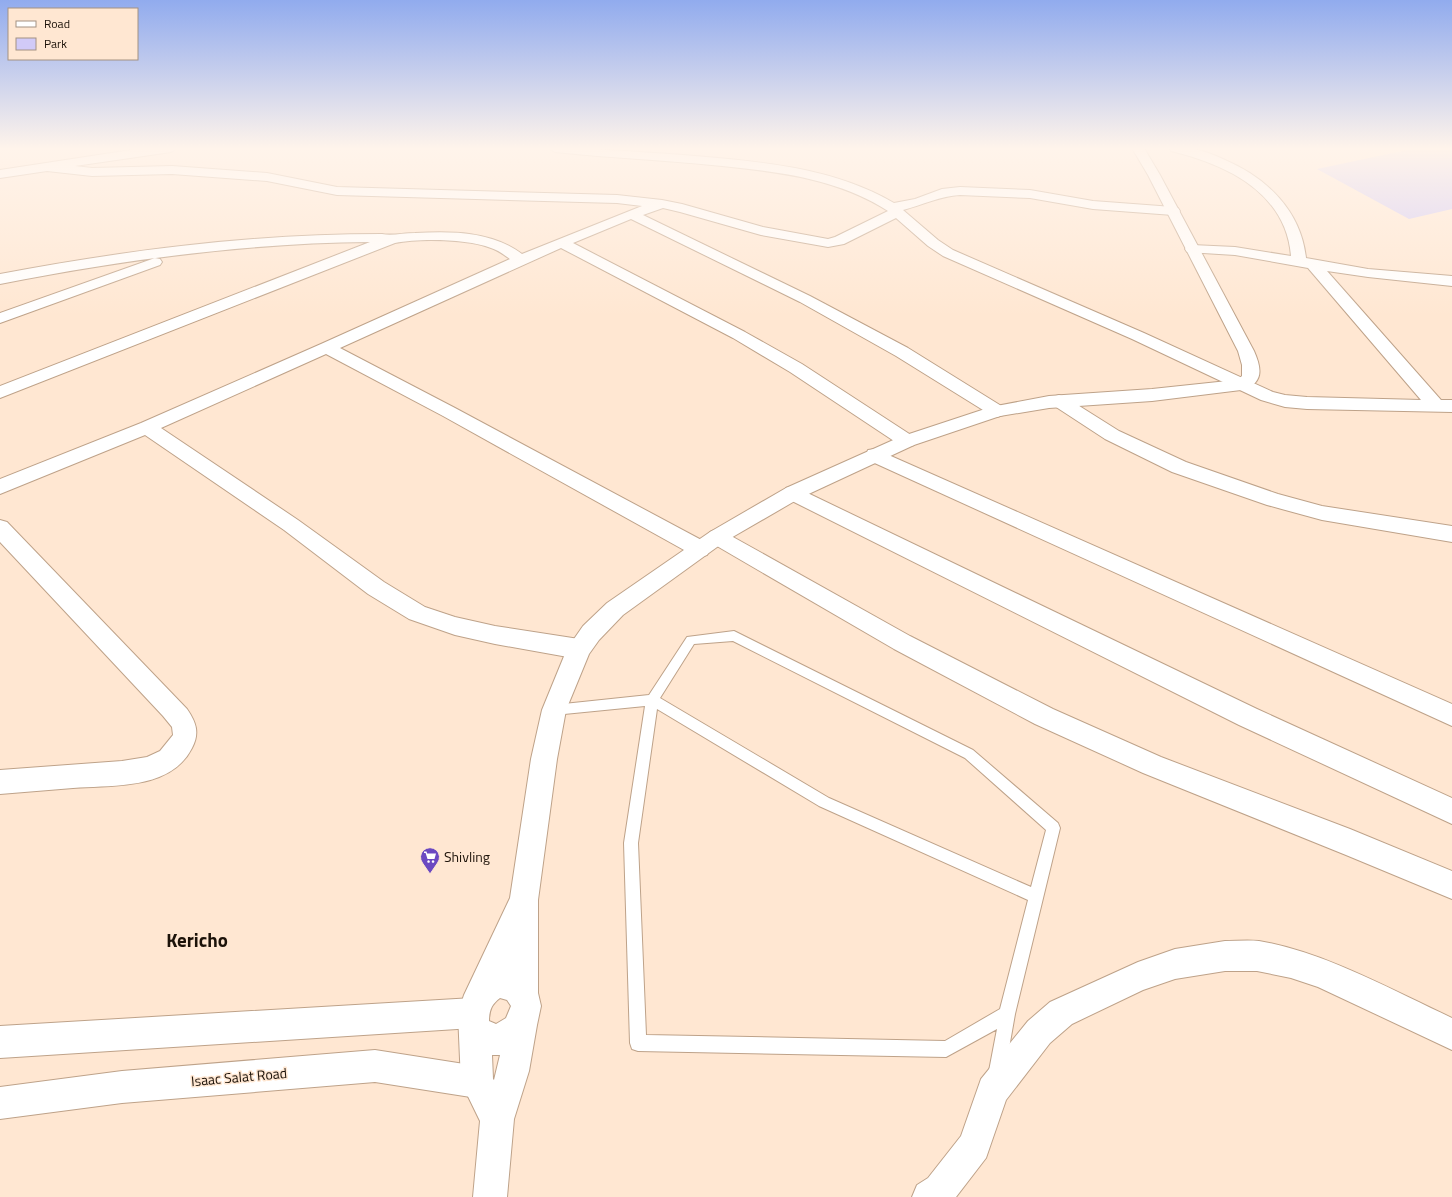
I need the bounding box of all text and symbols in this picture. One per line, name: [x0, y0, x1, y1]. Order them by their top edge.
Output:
legend: [8, 8, 138, 60]
text: Road: [44, 14, 70, 33]
text: Park: [44, 34, 67, 53]
supermarket icon: Shivling: [419, 846, 441, 874]
place label: Shivling: [444, 846, 490, 867]
district label: Kericho: [166, 925, 228, 954]
street label: Isaac Salat Road: [190, 1062, 288, 1091]

